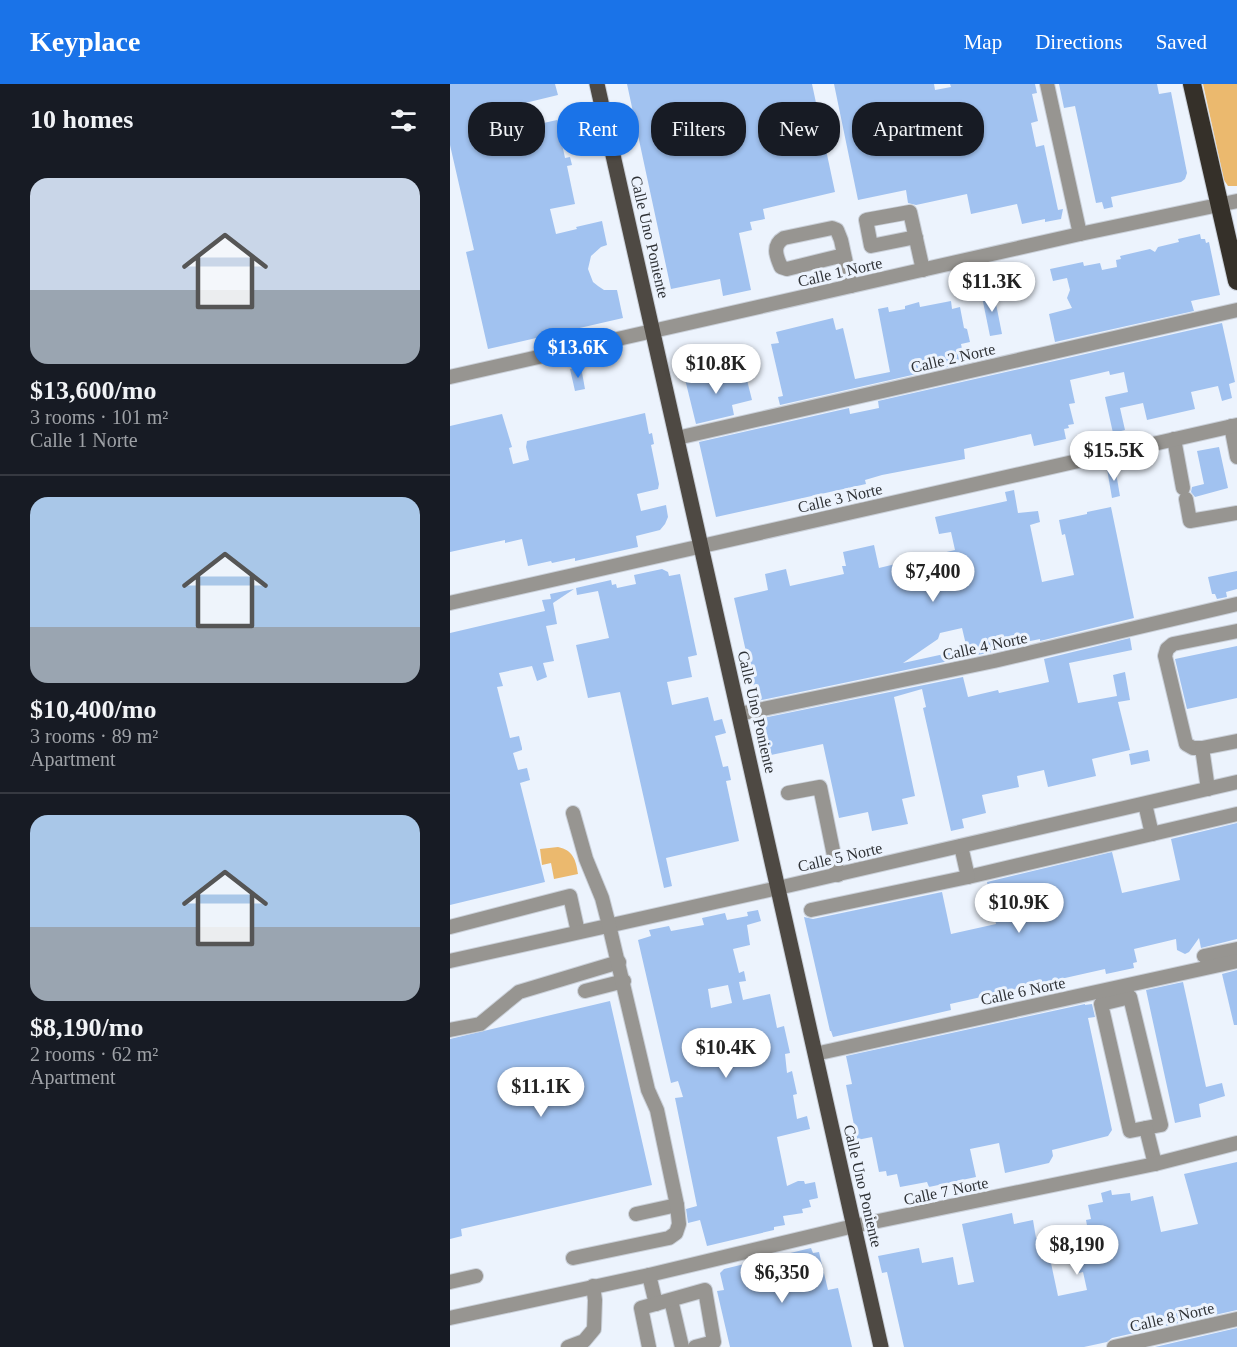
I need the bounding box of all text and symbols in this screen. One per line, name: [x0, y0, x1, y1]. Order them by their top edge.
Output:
text: Keyplace: [30, 26, 140, 57]
text: Map: [964, 30, 1002, 54]
text: Directions: [1035, 30, 1123, 54]
text: Saved: [1156, 30, 1207, 54]
chip: Buy: [468, 102, 545, 156]
chip: Rent: [557, 102, 639, 156]
chip: Filters: [651, 102, 746, 156]
chip: New: [758, 102, 840, 156]
chip: Apartment: [852, 102, 984, 156]
icon: filters: [387, 104, 420, 137]
text: 10 homes: [30, 105, 133, 134]
street label: Calle Uno Poniente: [628, 174, 672, 300]
icon: home: [171, 217, 279, 325]
street label: Calle 1 Norte: [796, 254, 884, 290]
pin: $11.3K: [943, 262, 1041, 313]
text: $11.3K: [962, 270, 1022, 292]
pin: $13.6K: [529, 328, 627, 379]
text: $13.6K: [548, 336, 608, 358]
street label: Calle 2 Norte: [909, 340, 997, 376]
pin: $10.8K: [667, 344, 765, 395]
text: $10.8K: [686, 352, 746, 374]
text: $13,600/mo: [30, 376, 156, 405]
text: 3 rooms · 101 m²: [30, 406, 168, 428]
text: Calle 1 Norte: [30, 429, 138, 451]
pin: $15.5K: [1065, 431, 1163, 482]
text: $15.5K: [1084, 439, 1144, 461]
street label: Calle 3 Norte: [796, 480, 884, 516]
icon: home: [171, 536, 279, 644]
pin: $7,400: [884, 552, 982, 603]
text: $7,400: [906, 560, 961, 582]
street label: Calle 4 Norte: [941, 629, 1029, 663]
street label: Calle Uno Poniente: [735, 649, 779, 775]
text: $10,400/mo: [30, 695, 156, 724]
text: 3 rooms · 89 m²: [30, 725, 158, 747]
text: Apartment: [30, 748, 116, 770]
street label: Calle 5 Norte: [796, 839, 884, 875]
icon: home: [171, 854, 279, 962]
pin: $10.9K: [970, 883, 1068, 934]
text: $10.9K: [989, 891, 1049, 913]
street label: Calle 6 Norte: [979, 974, 1067, 1008]
text: $8,190/mo: [30, 1013, 143, 1042]
pin: $10.4K: [677, 1028, 775, 1079]
text: $10.4K: [696, 1036, 756, 1058]
text: 2 rooms · 62 m²: [30, 1043, 158, 1065]
text: Apartment: [30, 1066, 116, 1088]
pin: $11.1K: [492, 1067, 590, 1118]
text: $11.1K: [511, 1075, 571, 1097]
street label: Calle Uno Poniente: [841, 1123, 885, 1249]
street label: Calle 7 Norte: [902, 1174, 990, 1208]
pin: $8,190: [1028, 1225, 1126, 1276]
text: $8,190: [1050, 1233, 1105, 1255]
pin: $6,350: [733, 1253, 831, 1304]
text: $6,350: [755, 1261, 810, 1283]
street label: Calle 8 Norte: [1128, 1299, 1216, 1335]

